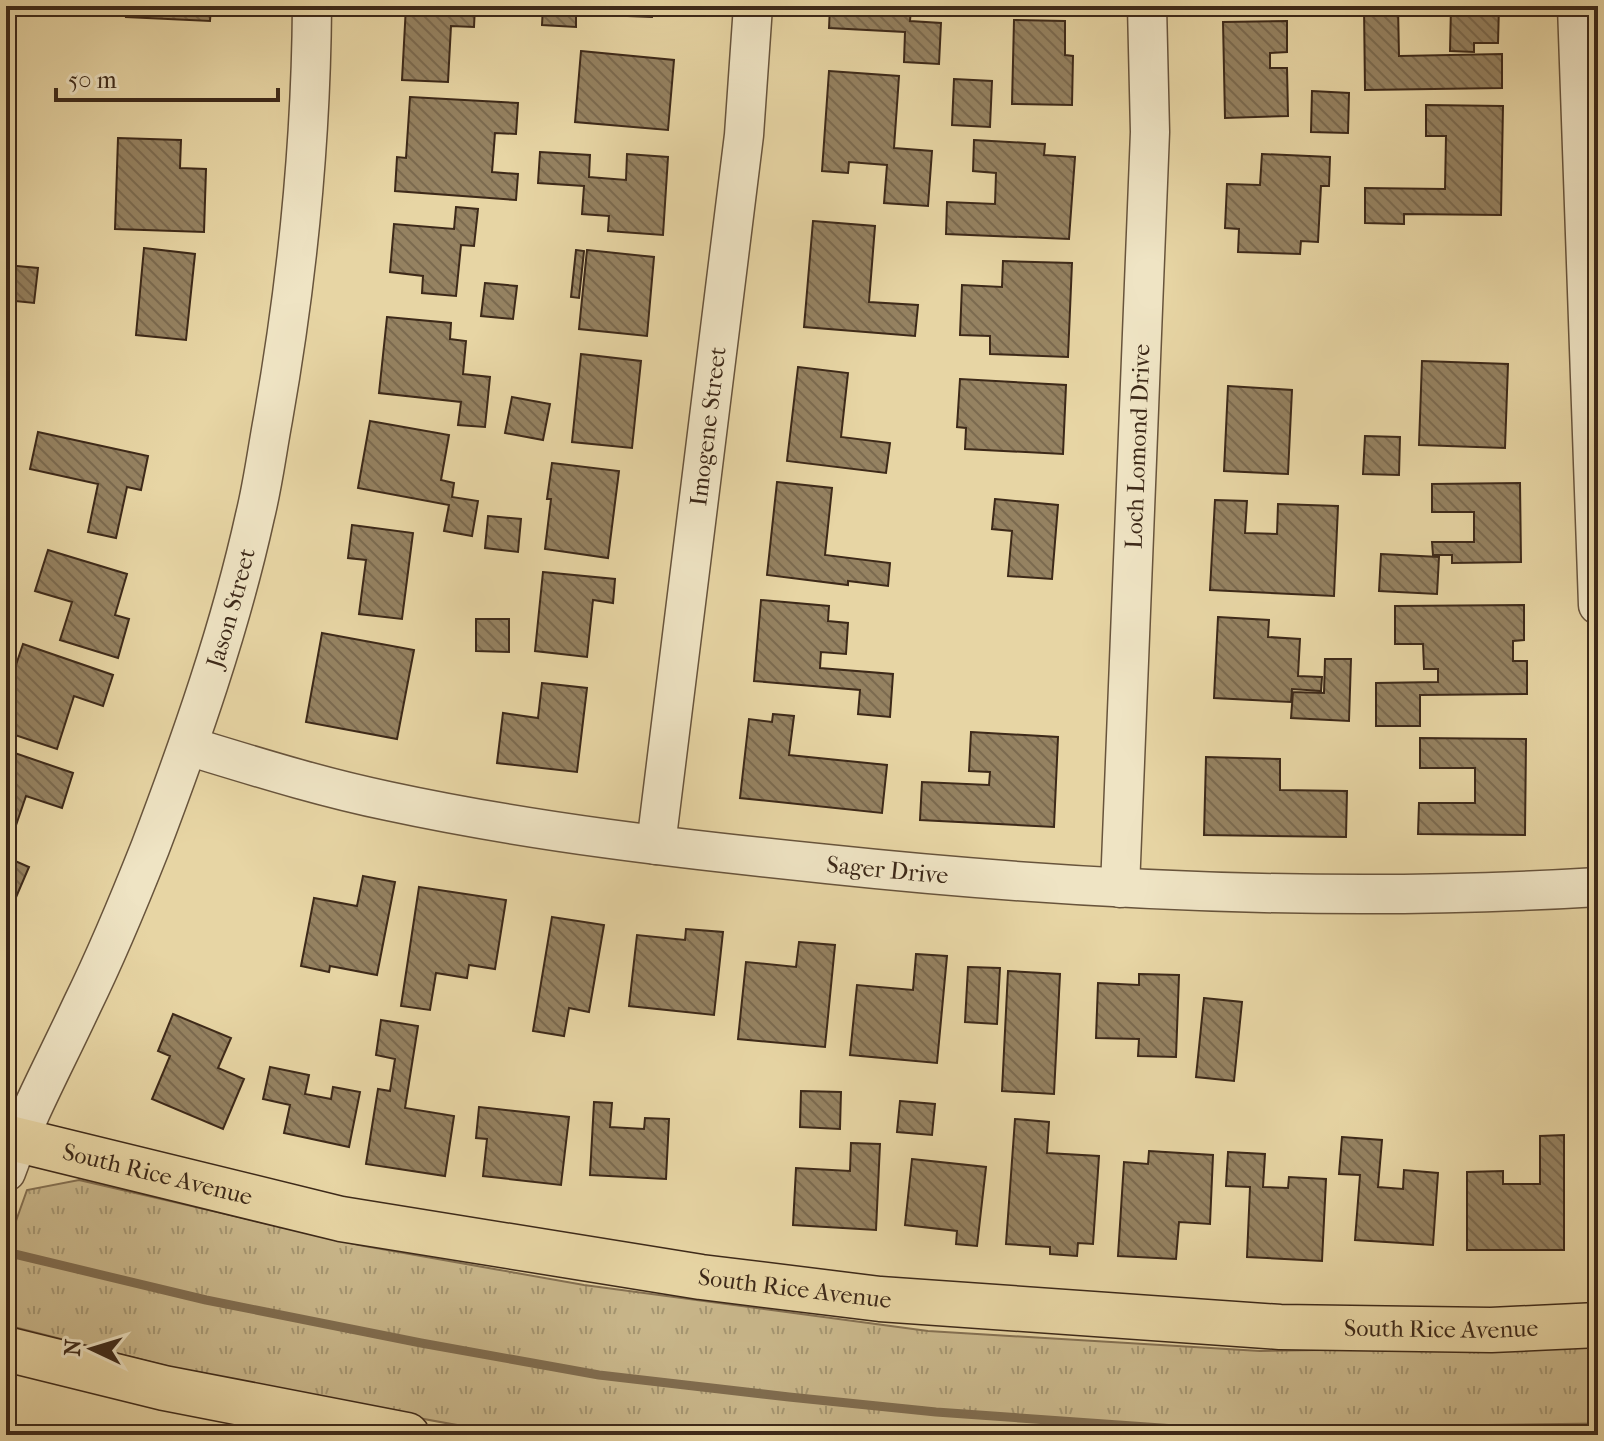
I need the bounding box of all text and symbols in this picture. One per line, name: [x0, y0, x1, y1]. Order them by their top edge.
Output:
scale bar: [56, 52, 278, 102]
text: 50 m: [68, 66, 117, 94]
street label: Loch Lomond Drive: [1119, 343, 1156, 549]
street label: Imogene Street: [684, 345, 732, 507]
street label: Jason Street: [200, 545, 261, 673]
street label: Sager Drive: [825, 850, 950, 890]
street label: South Rice Avenue: [60, 1137, 255, 1211]
street label: South Rice Avenue: [697, 1263, 892, 1314]
north arrow: [52, 1309, 132, 1389]
street label: South Rice Avenue: [1344, 1314, 1539, 1344]
text: N: [59, 1338, 87, 1357]

